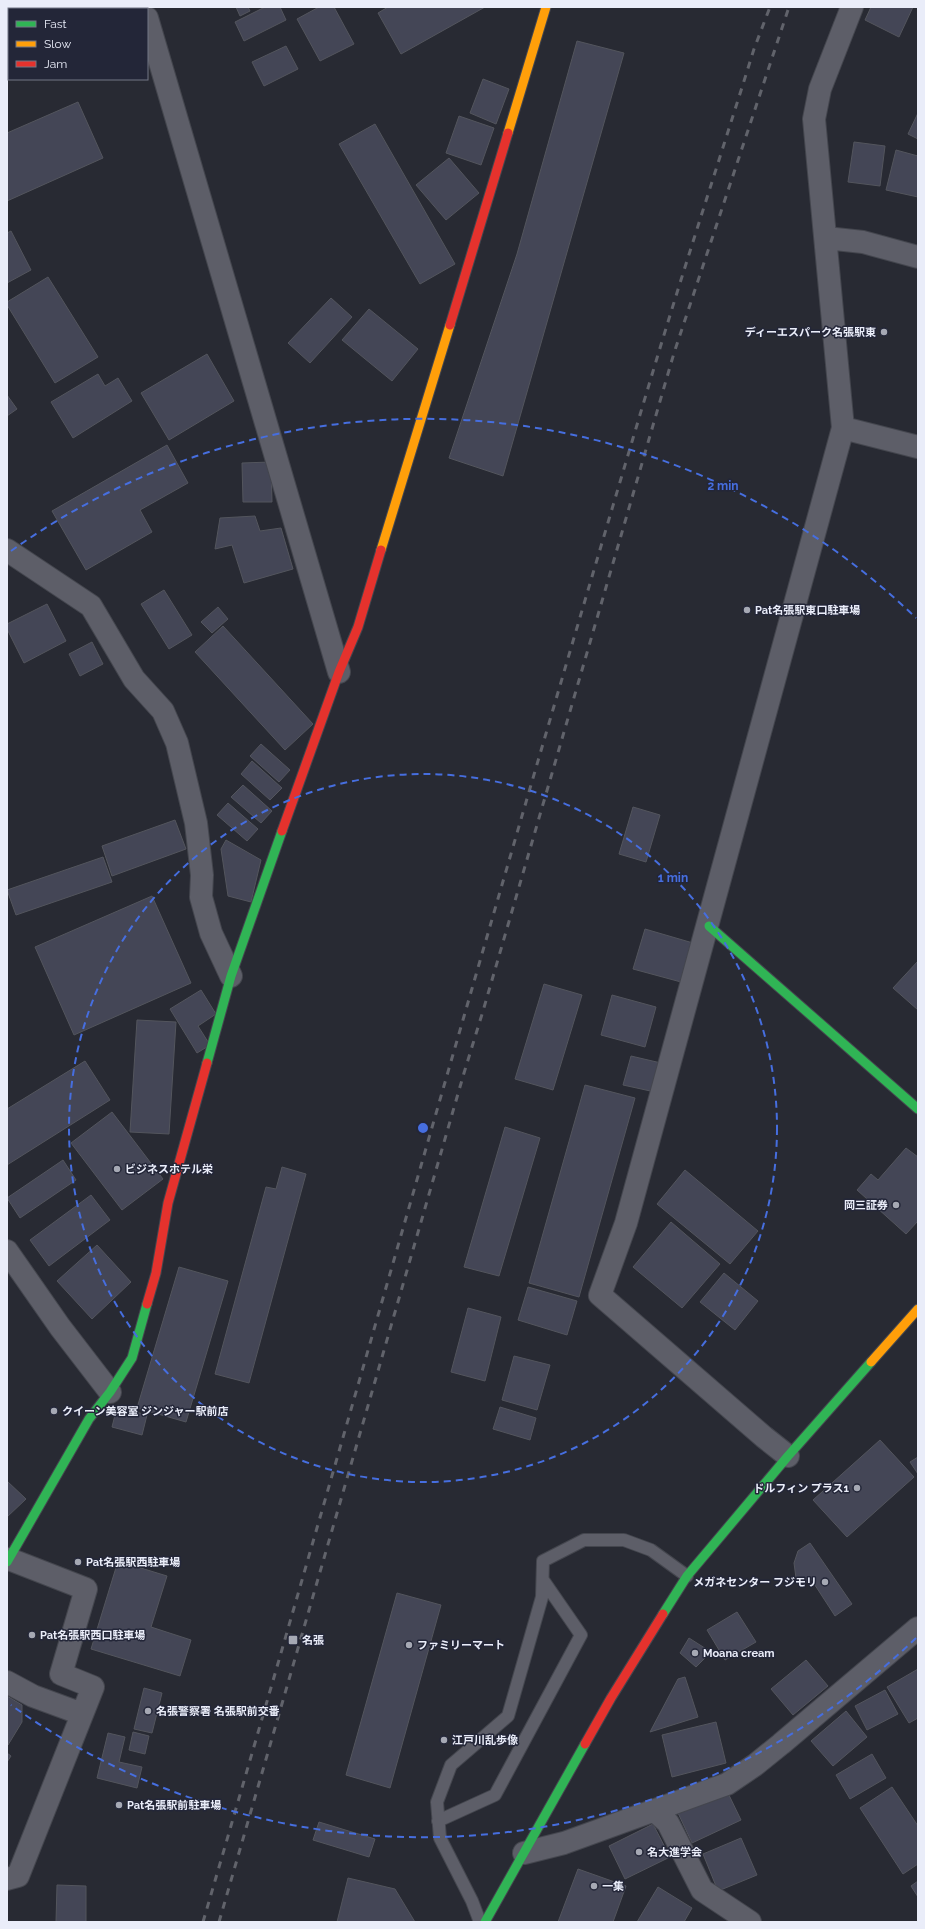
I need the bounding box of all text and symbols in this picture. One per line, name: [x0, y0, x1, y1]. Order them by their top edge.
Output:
legend: [8, 8, 148, 80]
text: Fast: [44, 17, 67, 31]
text: Slow: [44, 37, 71, 51]
text: Jam: [44, 57, 67, 71]
place label: ディーエスパーク名張駅東: [745, 326, 876, 339]
marker: ディーエスパーク名張駅東: [879, 327, 889, 337]
text: 2 min: [707, 479, 739, 493]
place label: Pat名張駅東口駐車場: [755, 604, 860, 617]
marker: Pat名張駅東口駐車場: [742, 605, 752, 615]
text: 1 min: [658, 871, 688, 885]
centre of rings: [416, 1121, 430, 1135]
place label: ビジネスホテル栄: [125, 1163, 213, 1176]
marker: ビジネスホテル栄: [112, 1164, 122, 1174]
place label: 岡三証券: [844, 1199, 888, 1212]
marker: 岡三証券: [891, 1200, 901, 1210]
place label: クイーン美容室 ジンジャー駅前店: [62, 1405, 229, 1418]
marker: クイーン美容室 ジンジャー駅前店: [49, 1406, 59, 1416]
place label: ドルフィン プラス1: [753, 1482, 850, 1495]
marker: ドルフィン プラス1: [852, 1483, 862, 1493]
place label: Pat名張駅西駐車場: [86, 1556, 180, 1569]
marker: Pat名張駅西駐車場: [73, 1557, 83, 1567]
place label: メガネセンター フジモリ: [693, 1576, 817, 1589]
marker: メガネセンター フジモリ: [820, 1577, 830, 1587]
place label: Pat名張駅西口駐車場: [40, 1629, 145, 1642]
marker: Pat名張駅西口駐車場: [27, 1630, 37, 1640]
marker: 名張: [287, 1634, 299, 1646]
place label: 名張: [302, 1634, 324, 1647]
place label: ファミリーマート: [417, 1639, 505, 1652]
marker: ファミリーマート: [404, 1640, 414, 1650]
place label: Moana cream: [703, 1647, 775, 1660]
marker: Moana cream: [690, 1648, 700, 1658]
place label: 名張警察署 名張駅前交番: [156, 1705, 280, 1718]
marker: 名張警察署 名張駅前交番: [143, 1706, 153, 1716]
place label: 江戸川乱歩像: [452, 1734, 518, 1747]
marker: 江戸川乱歩像: [439, 1735, 449, 1745]
place label: Pat名張駅前駐車場: [127, 1799, 221, 1812]
marker: Pat名張駅前駐車場: [114, 1800, 124, 1810]
place label: 名大進学会: [647, 1846, 702, 1859]
marker: 名大進学会: [634, 1847, 644, 1857]
place label: 一集: [602, 1880, 624, 1893]
marker: 一集: [589, 1881, 599, 1891]

